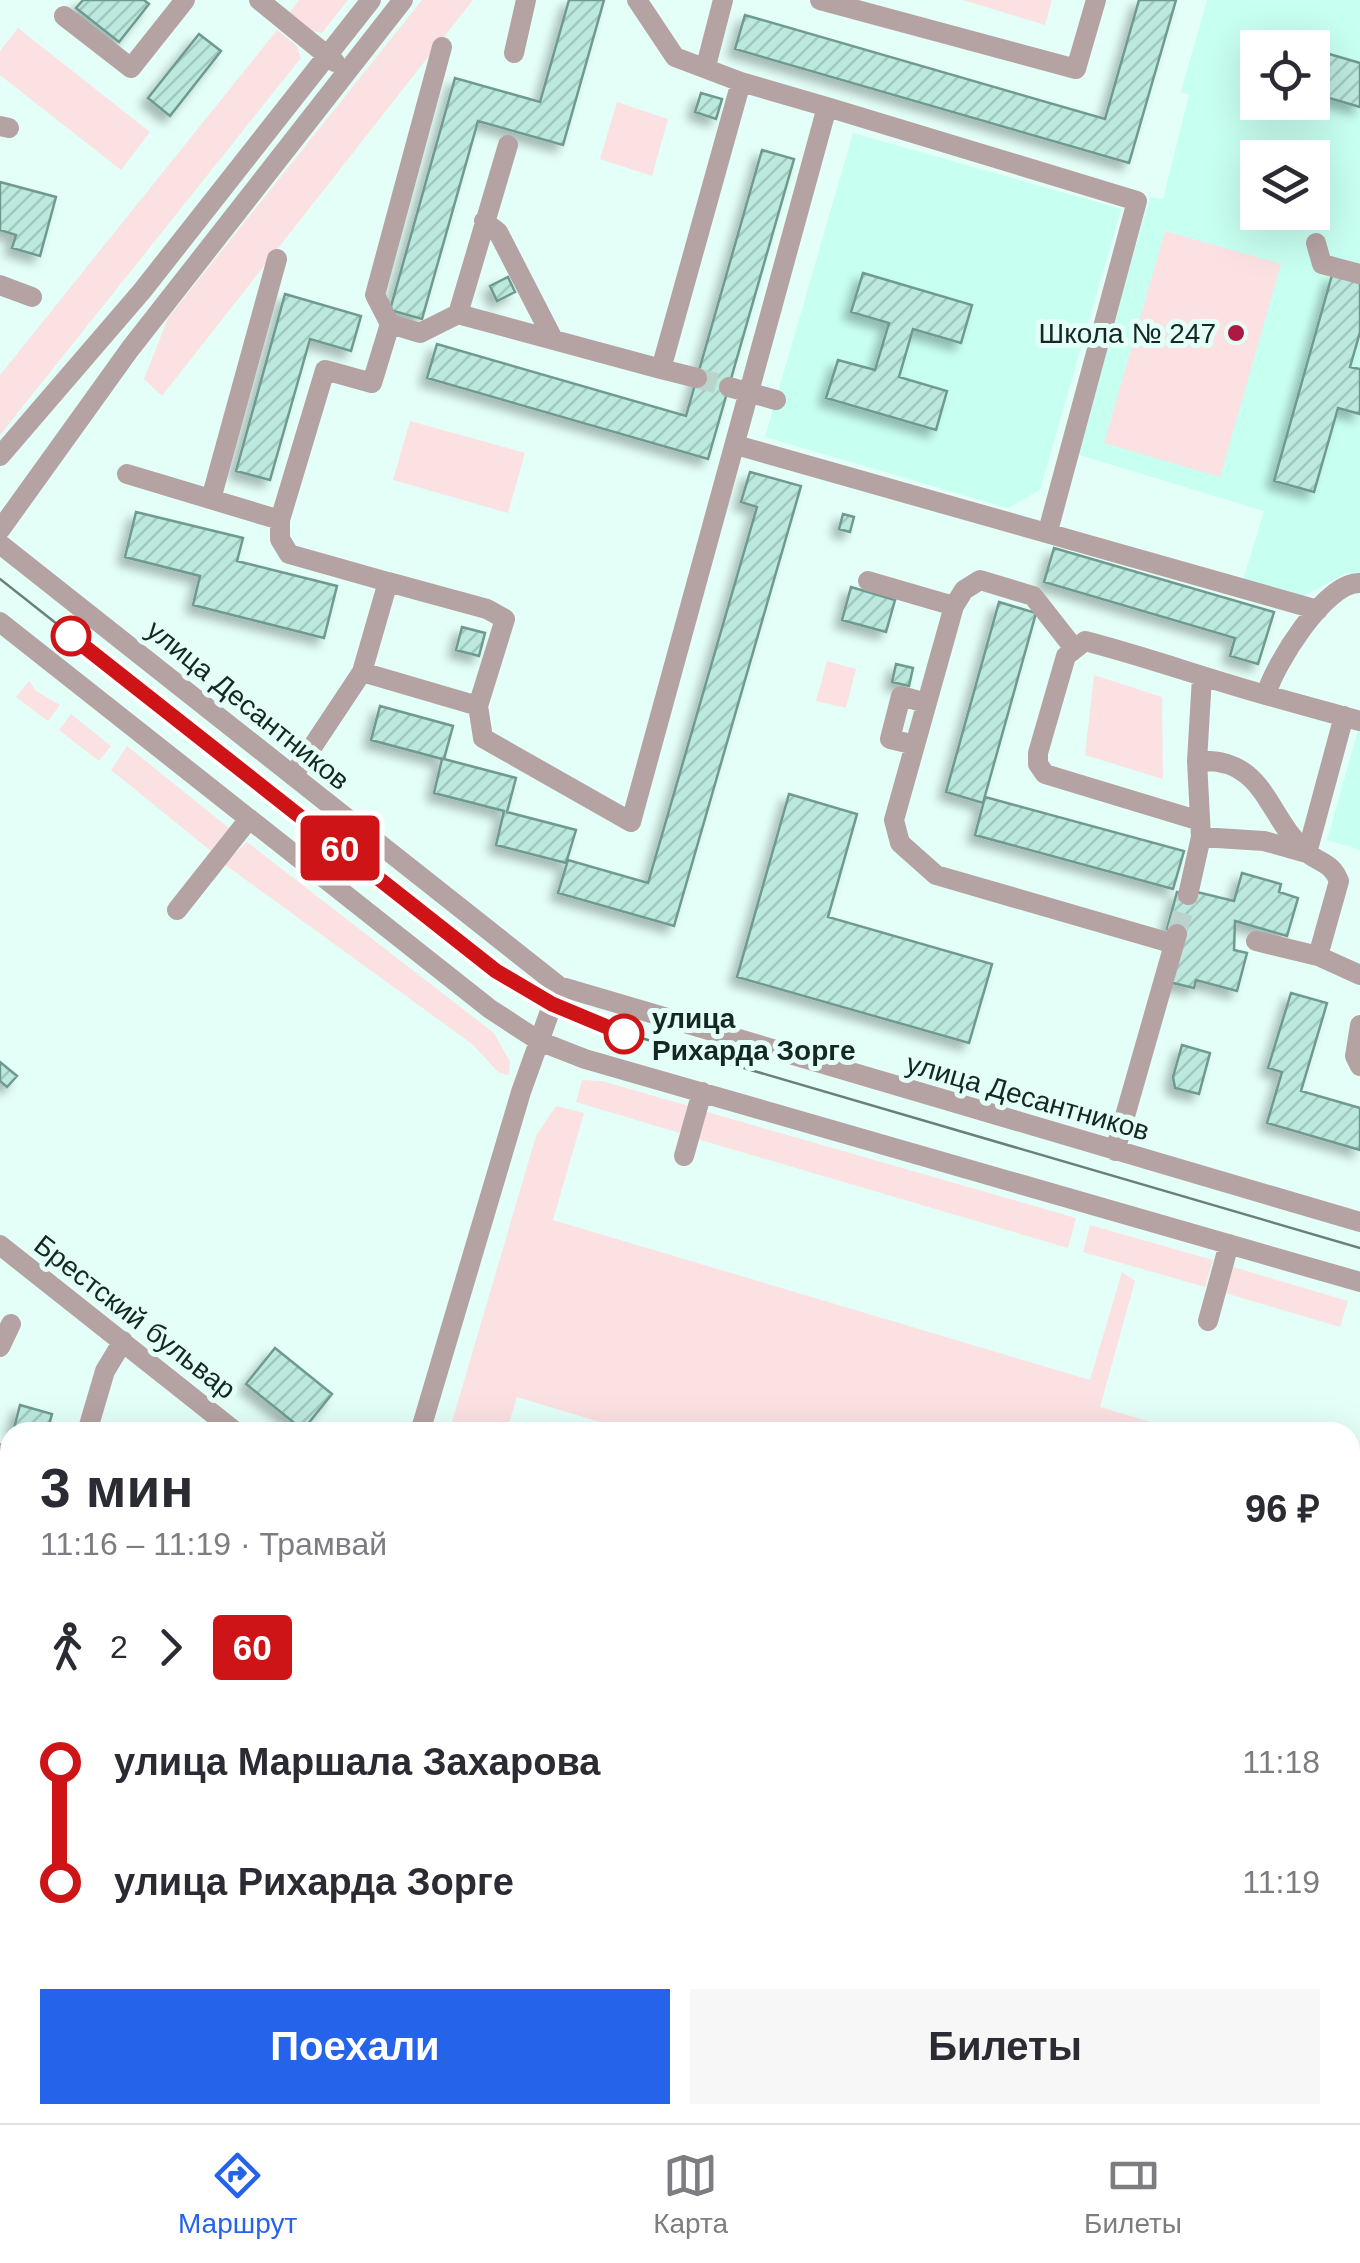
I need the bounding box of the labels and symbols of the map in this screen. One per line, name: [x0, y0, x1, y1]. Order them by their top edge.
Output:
place label: Школа № 247: [1039, 318, 1216, 349]
marker: Школа № 247: [1225, 322, 1247, 344]
street label: улица Десантников: [141, 614, 355, 796]
unlabelled marker: [52, 617, 90, 655]
line badge: 60: [295, 816, 385, 880]
place label: улица Рихарда Зорге: [652, 1003, 856, 1066]
marker: улица Рихарда Зорге: [605, 1015, 643, 1053]
street label: улица Десантников: [903, 1047, 1153, 1147]
street label: Брестский бульвар: [28, 1229, 242, 1405]

